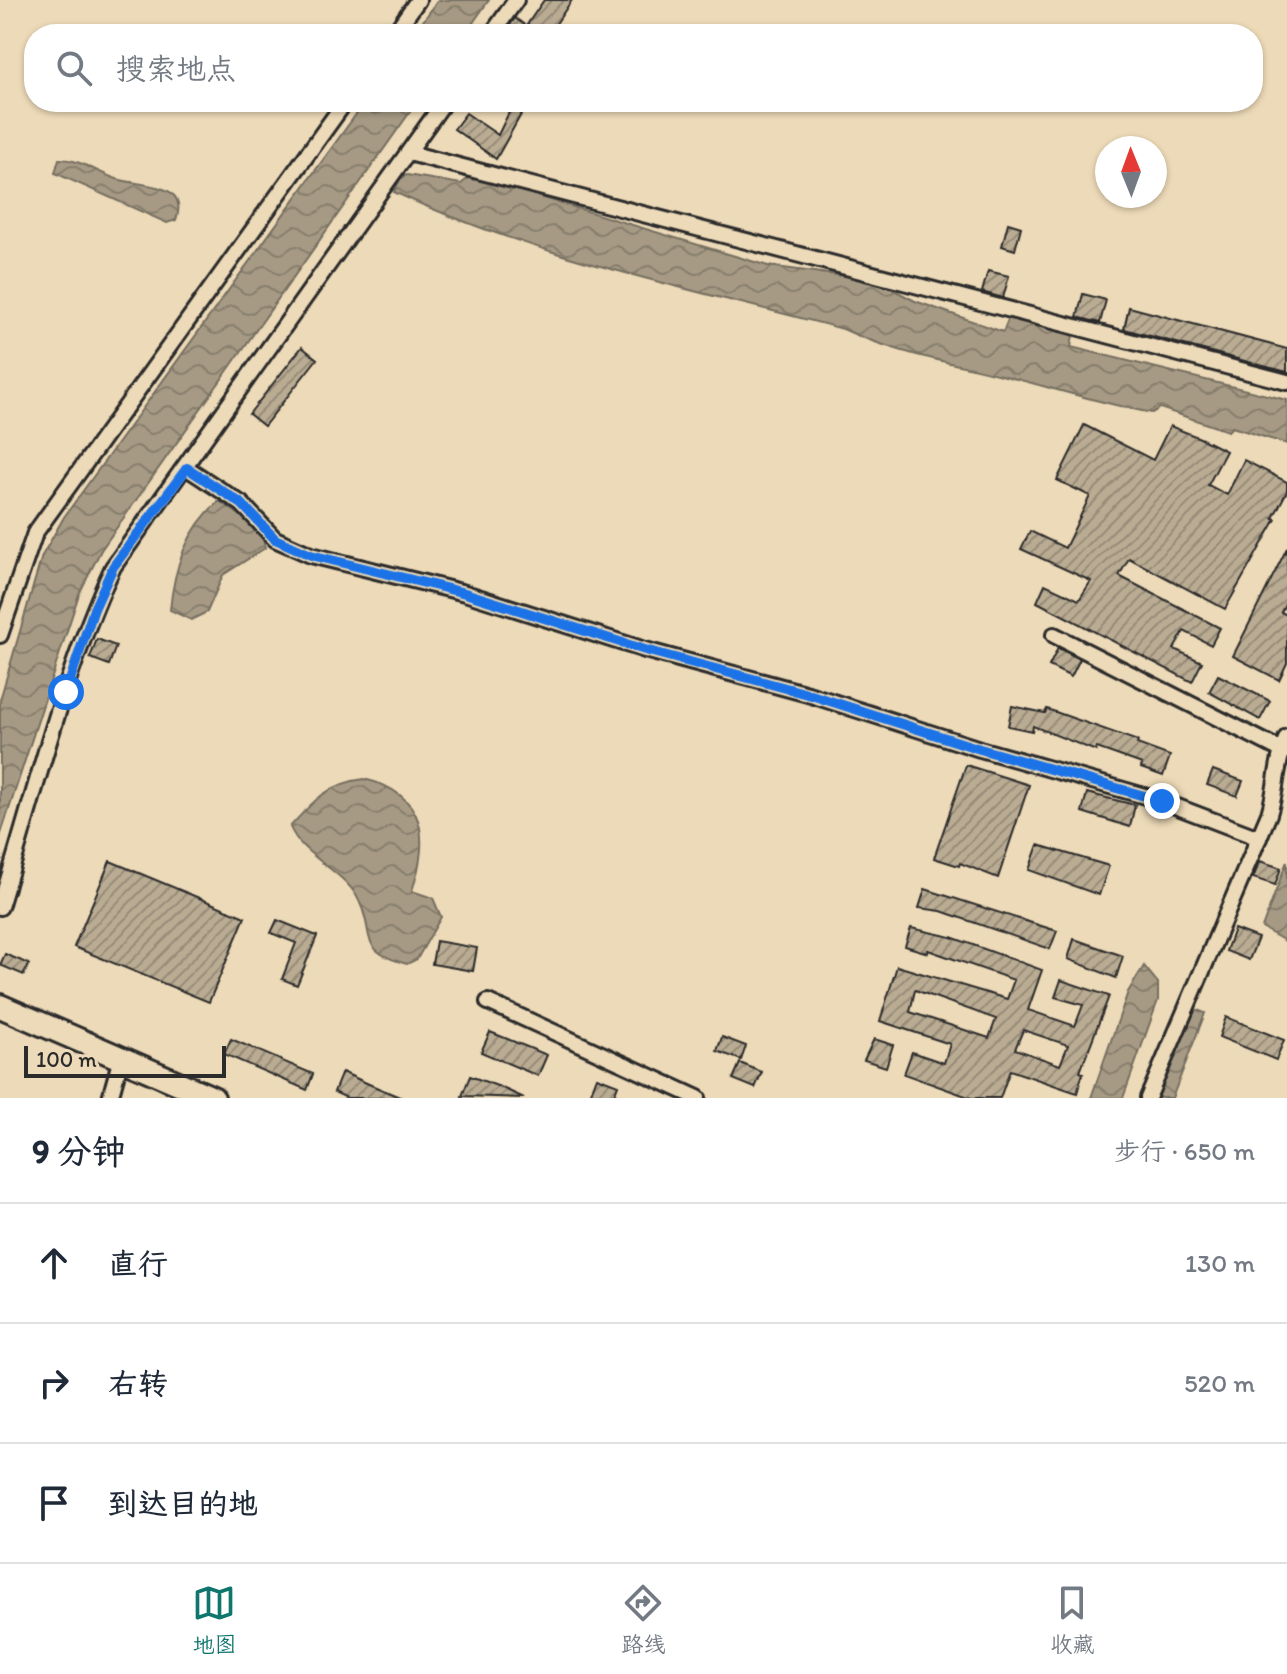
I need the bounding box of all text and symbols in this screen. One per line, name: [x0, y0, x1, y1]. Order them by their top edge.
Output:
search box: [24, 24, 1263, 112]
icon: search: [52, 46, 96, 90]
text: 搜索地点: [116, 50, 236, 87]
north arrow: [1095, 136, 1167, 208]
route start: [48, 674, 84, 710]
route end: [1144, 783, 1180, 819]
scale bar: [24, 1042, 226, 1078]
text: 100 m: [36, 1046, 97, 1073]
text: 9 分钟: [32, 1131, 125, 1172]
text: 步行 · 650 m: [1114, 1135, 1255, 1167]
icon: ahead: [32, 1241, 76, 1285]
text: 直行: [108, 1245, 168, 1282]
text: 130 m: [1185, 1247, 1255, 1279]
icon: right: [32, 1361, 76, 1405]
text: 右转: [108, 1365, 168, 1402]
text: 520 m: [1184, 1367, 1255, 1399]
icon: arrive: [32, 1481, 76, 1525]
text: 到达目的地: [108, 1485, 258, 1522]
tab: 地图: [192, 1581, 237, 1658]
tab: 路线: [621, 1581, 666, 1658]
tab: 收藏: [1050, 1581, 1095, 1658]

